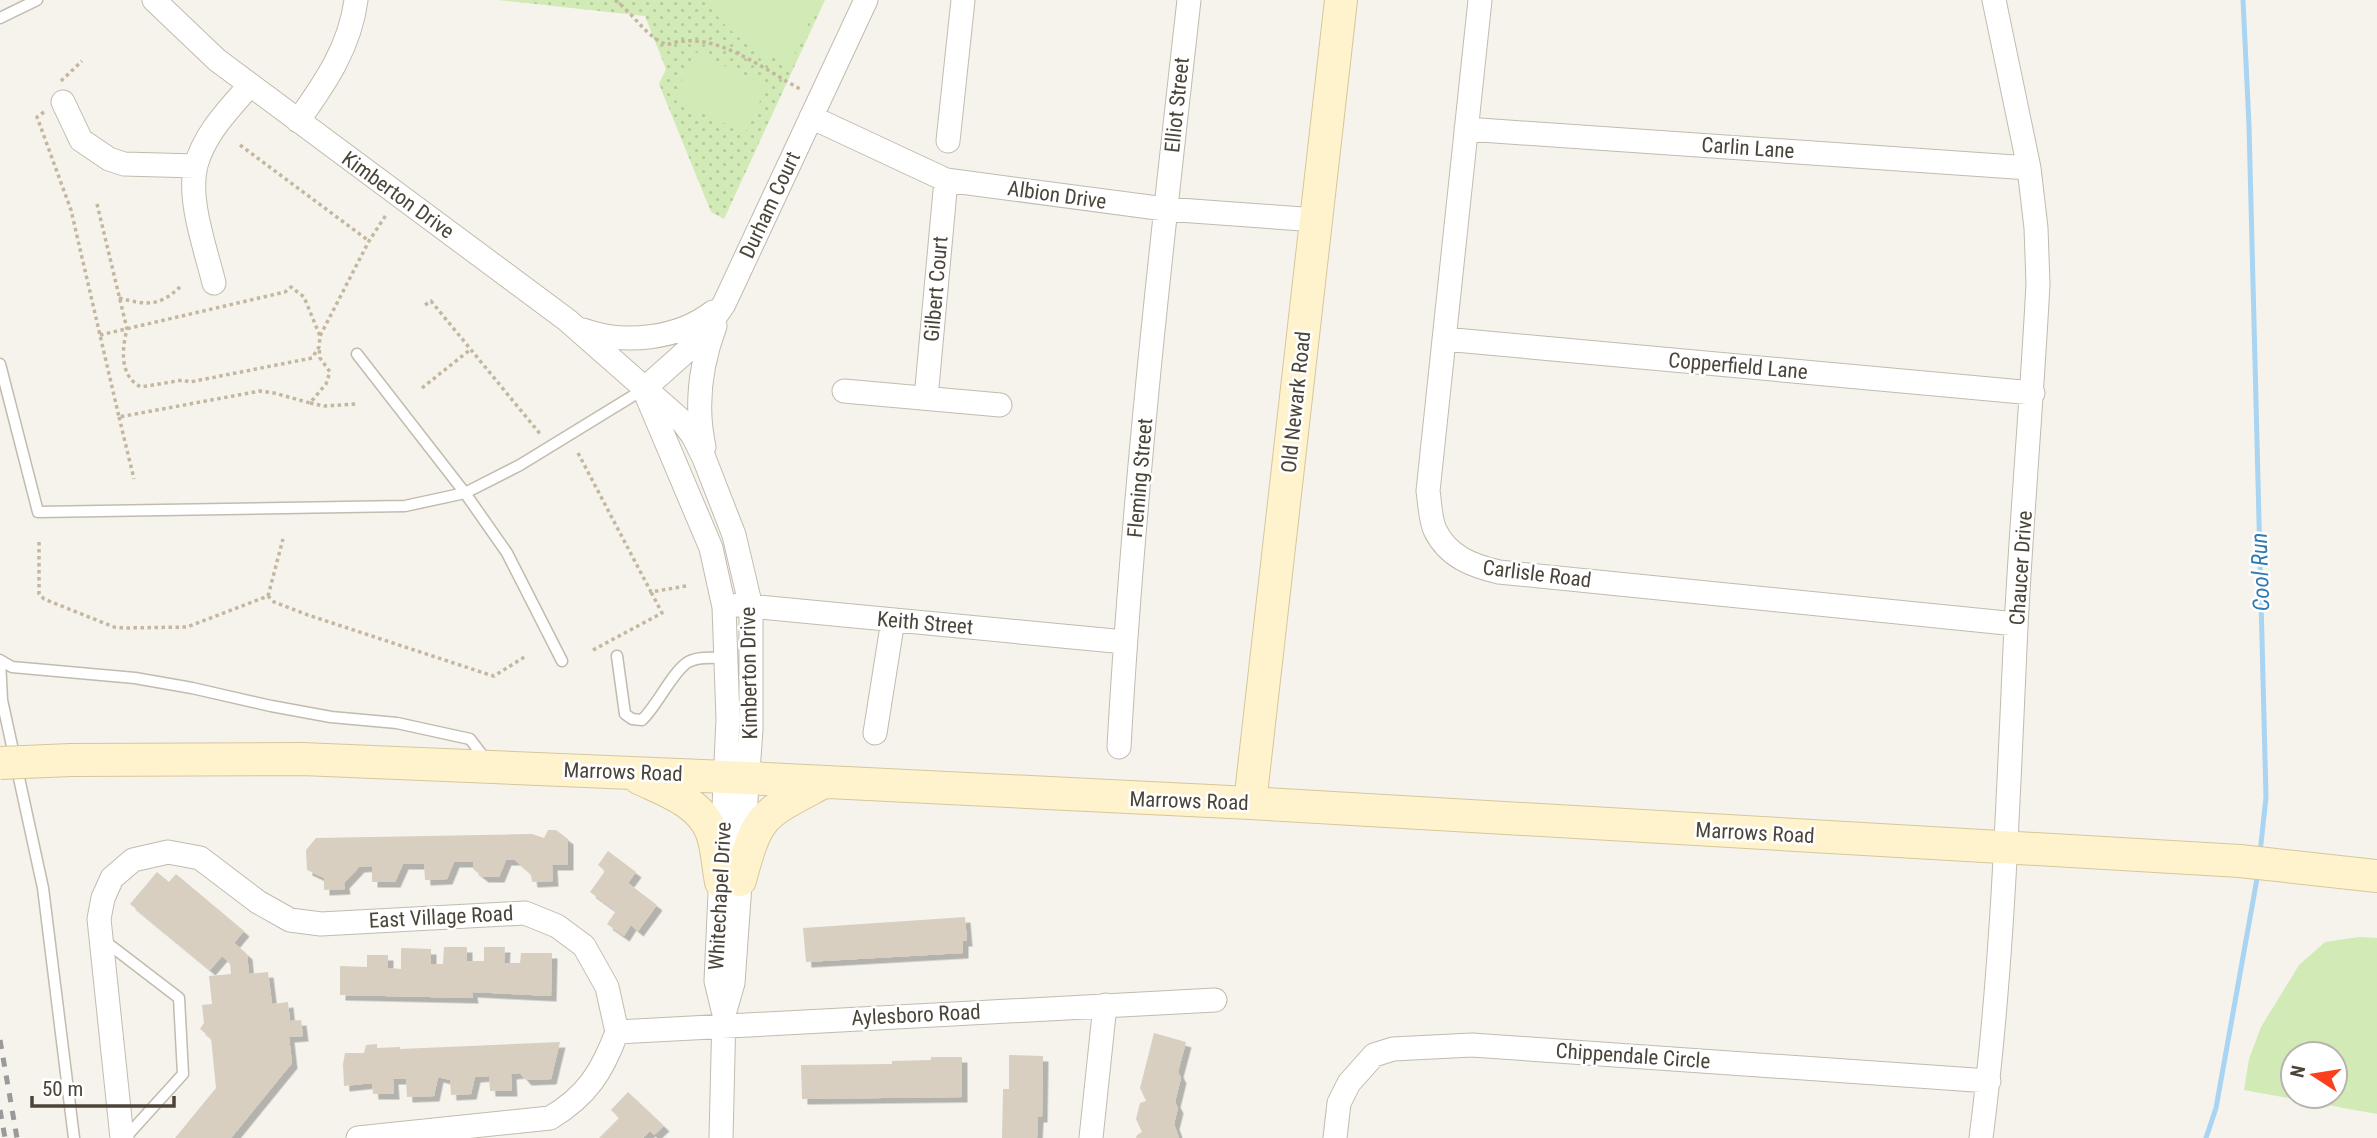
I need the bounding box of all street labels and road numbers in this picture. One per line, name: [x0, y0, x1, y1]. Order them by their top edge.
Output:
street label: Elliot Street: [1160, 56, 1194, 154]
street label: Carlin Lane: [1701, 133, 1795, 163]
street label: Kimberton Drive: [337, 146, 459, 244]
street label: Durham Court: [735, 148, 805, 262]
street label: Albion Drive: [1006, 176, 1108, 214]
street label: Gilbert Court: [919, 235, 953, 343]
street label: Old Newark Road: [1277, 330, 1315, 474]
street label: Copperfield Lane: [1667, 348, 1809, 384]
street label: Fleming Street: [1123, 417, 1157, 539]
street label: Chaucer Drive: [2005, 510, 2037, 626]
street label: Carlisle Road: [1481, 555, 1593, 593]
street label: Kimberton Drive: [736, 606, 762, 740]
street label: Keith Street: [876, 607, 974, 639]
street label: Marrows Road: [563, 758, 683, 786]
street label: Marrows Road: [1129, 787, 1249, 815]
street label: Marrows Road: [1695, 818, 1815, 848]
street label: Whitechapel Drive: [704, 821, 736, 971]
street label: East Village Road: [368, 901, 514, 933]
street label: Aylesboro Road: [851, 1000, 981, 1030]
street label: Chippendale Circle: [1555, 1039, 1711, 1073]

